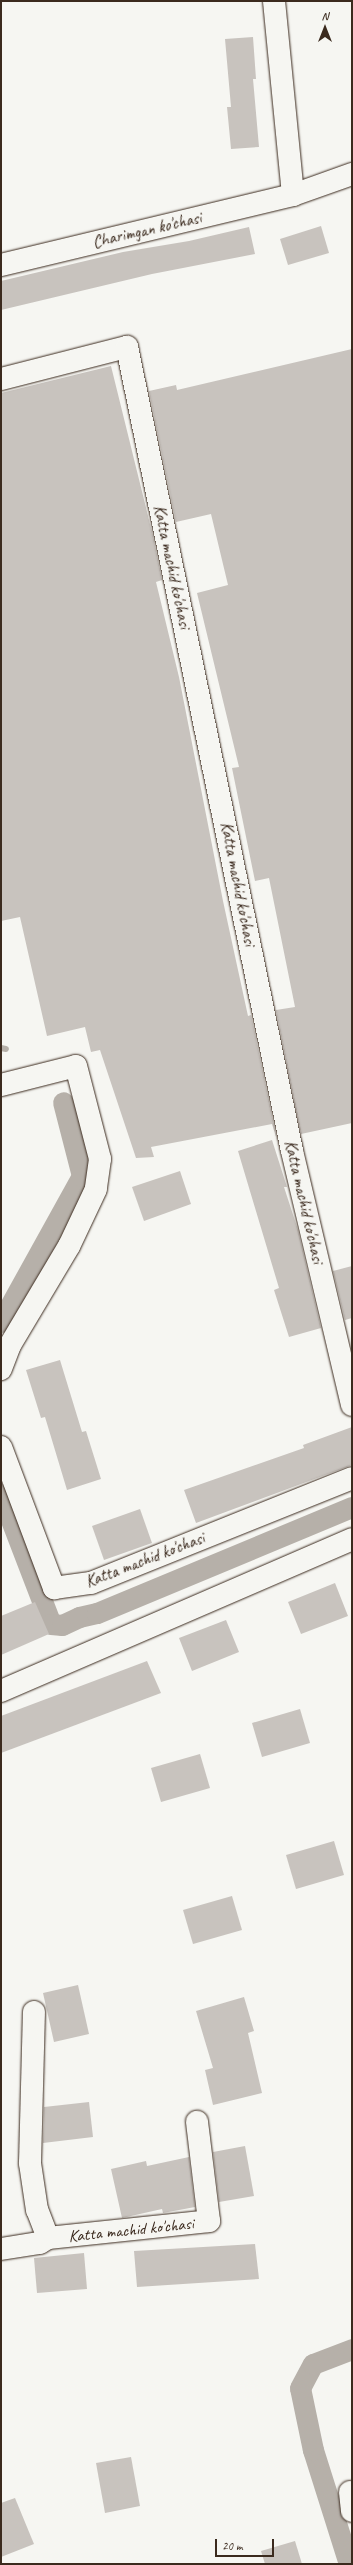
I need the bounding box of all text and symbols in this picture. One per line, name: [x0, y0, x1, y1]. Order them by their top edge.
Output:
north arrow: [305, 8, 345, 48]
text: N: [322, 9, 328, 23]
street label: Charimgan ko'chasi: [90, 208, 204, 252]
street label: Katta machid ko'chasi: [149, 503, 195, 631]
street label: Katta machid ko'chasi: [216, 820, 260, 948]
street label: Katta machid ko'chasi: [280, 1138, 328, 1266]
street label: Katta machid ko'chasi: [82, 1528, 208, 1592]
street label: Katta machid ko'chasi: [67, 2213, 195, 2247]
scale bar: [217, 2531, 276, 2557]
text: 20 m: [222, 2538, 242, 2554]

